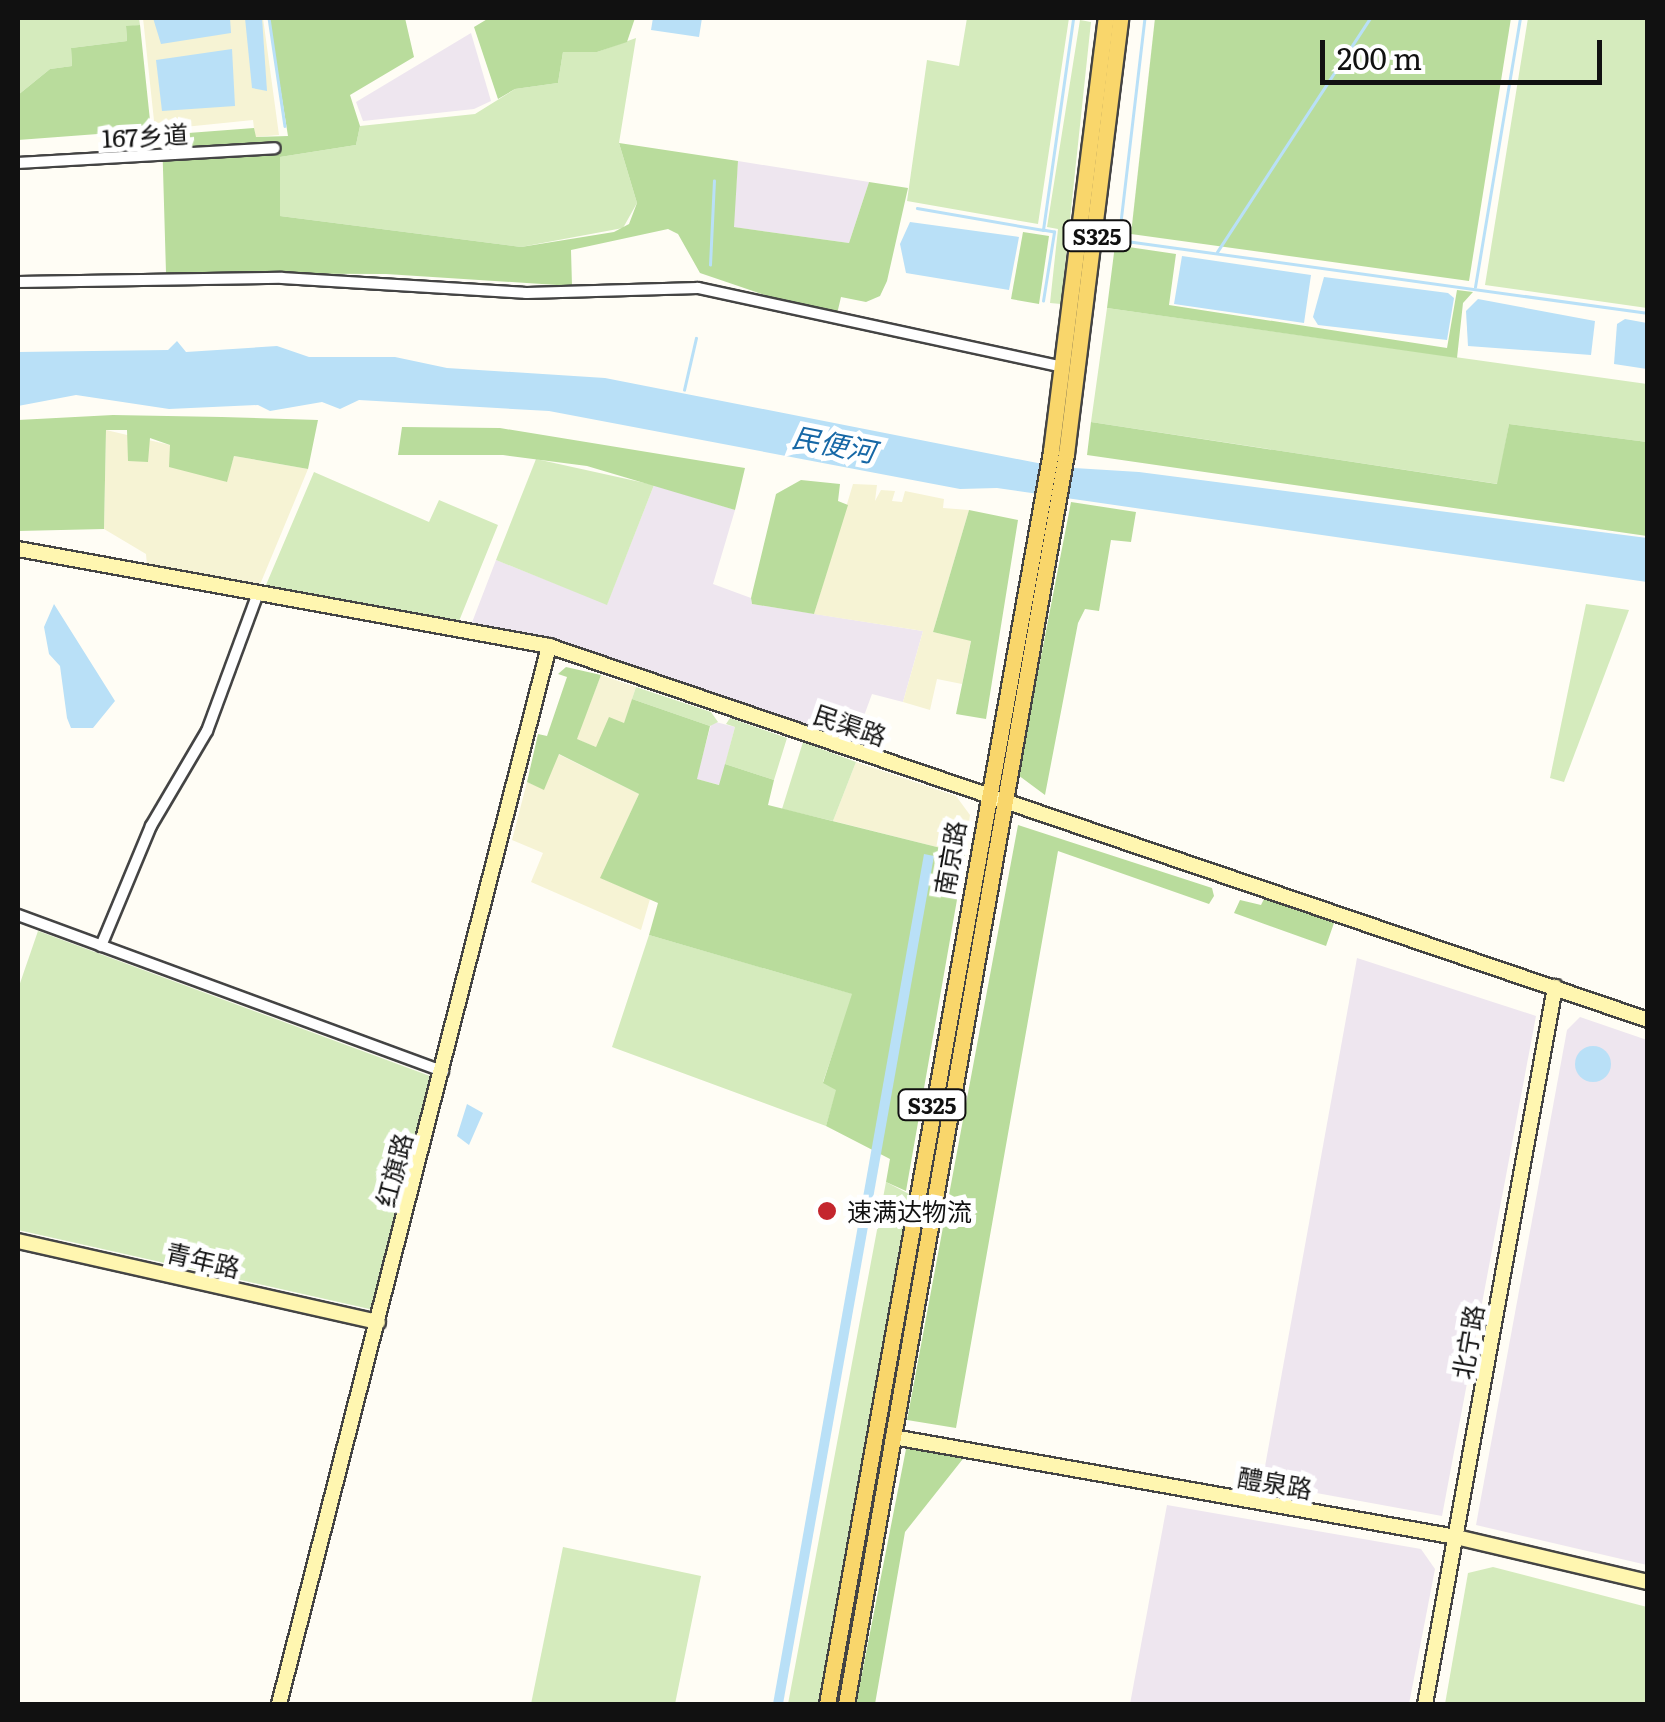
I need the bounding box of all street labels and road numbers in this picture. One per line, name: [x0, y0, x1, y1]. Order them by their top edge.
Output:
street label: 167乡道: [101, 119, 189, 153]
road number: S325: [1062, 219, 1132, 253]
street label: 民渠路: [810, 699, 890, 751]
street label: 南京路: [929, 818, 971, 898]
road number: S325: [897, 1088, 967, 1122]
street label: 红旗路: [370, 1130, 418, 1210]
street label: 青年路: [163, 1237, 243, 1283]
street label: 北宁路: [1447, 1302, 1489, 1382]
street label: 醴泉路: [1235, 1462, 1315, 1504]

